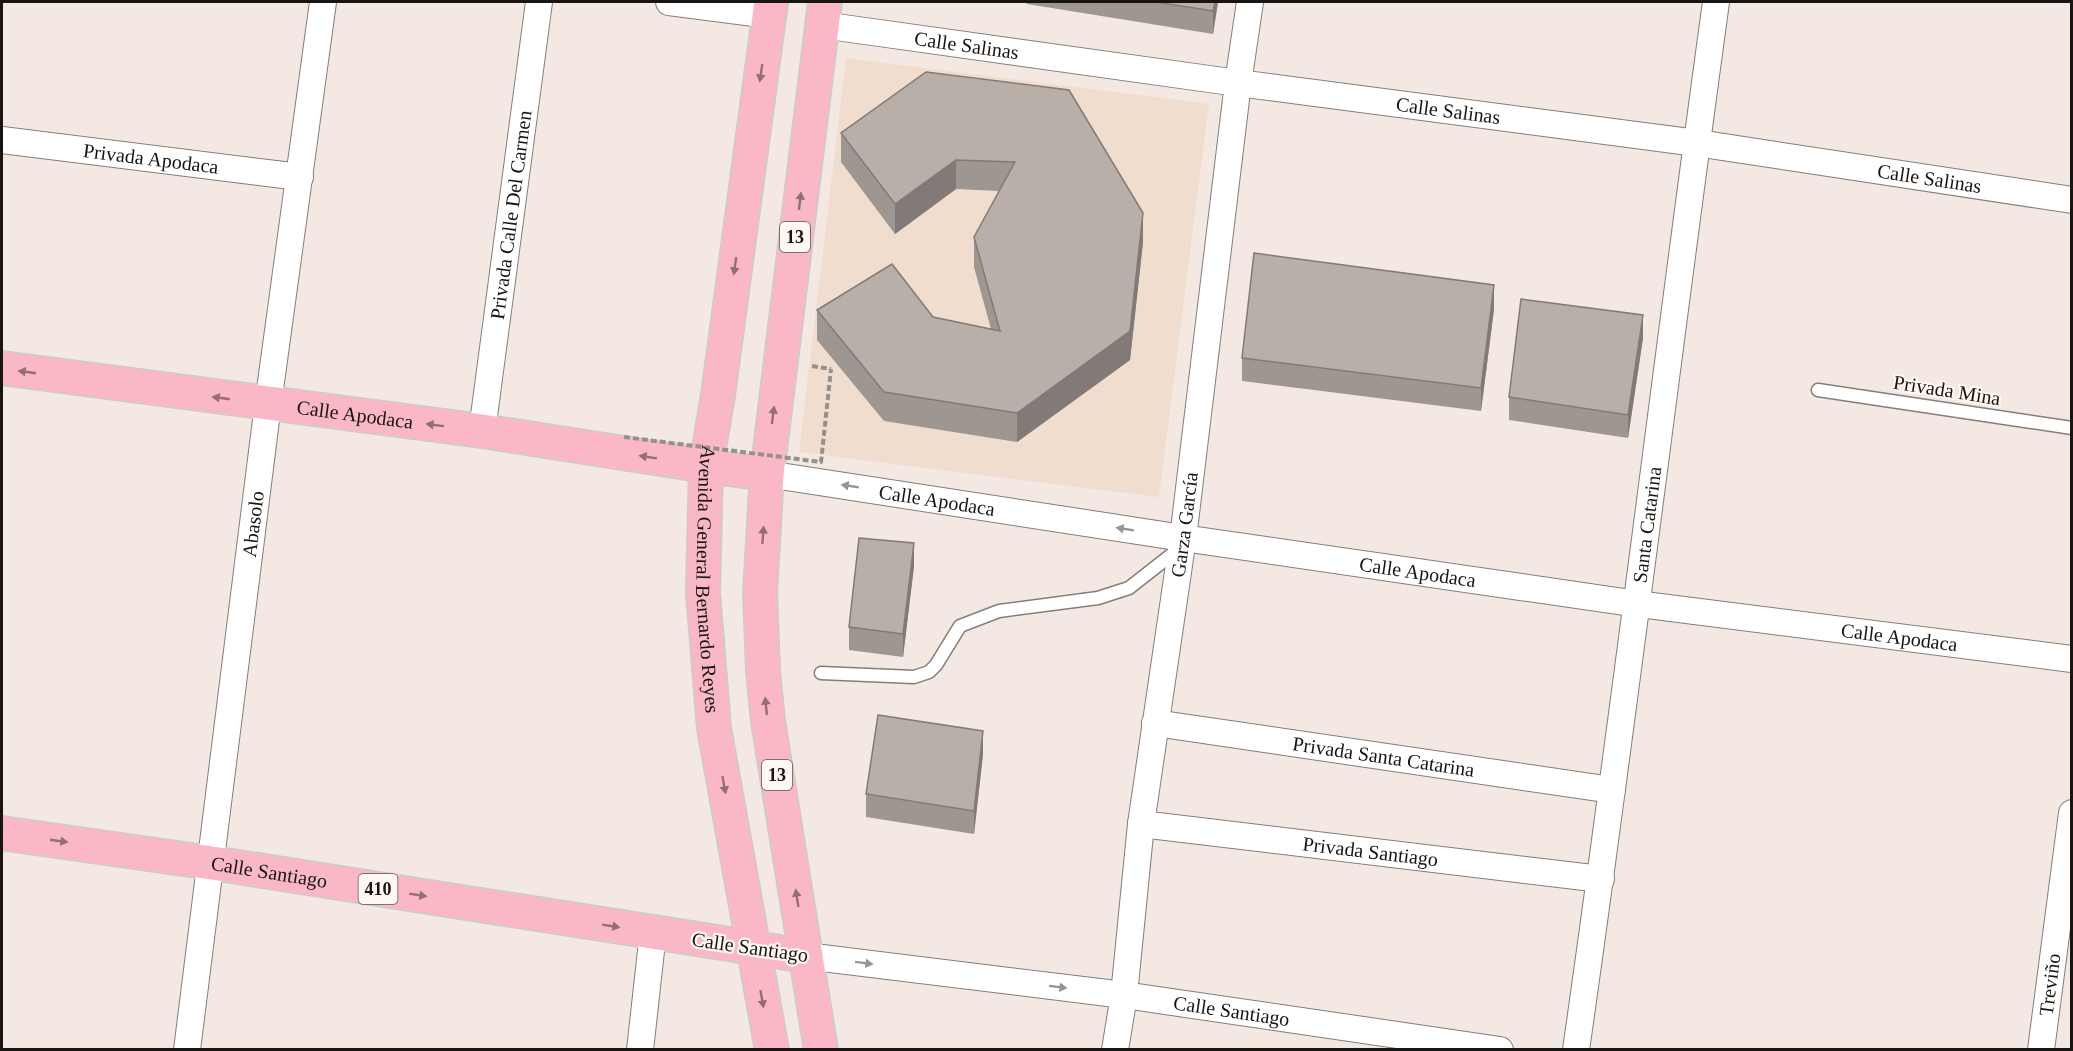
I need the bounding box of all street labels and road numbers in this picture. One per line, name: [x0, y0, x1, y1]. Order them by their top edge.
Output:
street label: Calle Salinas: [913, 27, 1020, 63]
street label: Calle Salinas: [1395, 93, 1502, 128]
street label: Privada Calle Del Carmen: [486, 109, 535, 321]
street label: Privada Apodaca: [82, 139, 220, 178]
street label: Calle Salinas: [1876, 160, 1983, 197]
road number: 13: [780, 222, 810, 252]
street label: Privada Mina: [1892, 371, 2002, 409]
street label: Calle Apodaca: [295, 396, 415, 433]
street label: Avenida General Bernardo Reyes: [692, 444, 724, 714]
street label: Santa Catarina: [1628, 465, 1665, 584]
street label: Garza García: [1166, 471, 1202, 579]
street label: Calle Apodaca: [877, 480, 997, 520]
street label: Abasolo: [238, 490, 268, 559]
street label: Calle Apodaca: [1358, 553, 1477, 591]
street label: Calle Apodaca: [1840, 619, 1959, 655]
street label: Privada Santa Catarina: [1291, 732, 1476, 781]
road number: 13: [762, 760, 792, 790]
street label: Privada Santiago: [1301, 832, 1439, 870]
street label: Calle Santiago: [210, 852, 329, 892]
road number: 410: [358, 874, 398, 904]
street label: Calle Santiago: [690, 928, 810, 967]
street label: Treviño: [2035, 952, 2065, 1017]
street label: Calle Santiago: [1172, 991, 1291, 1030]

